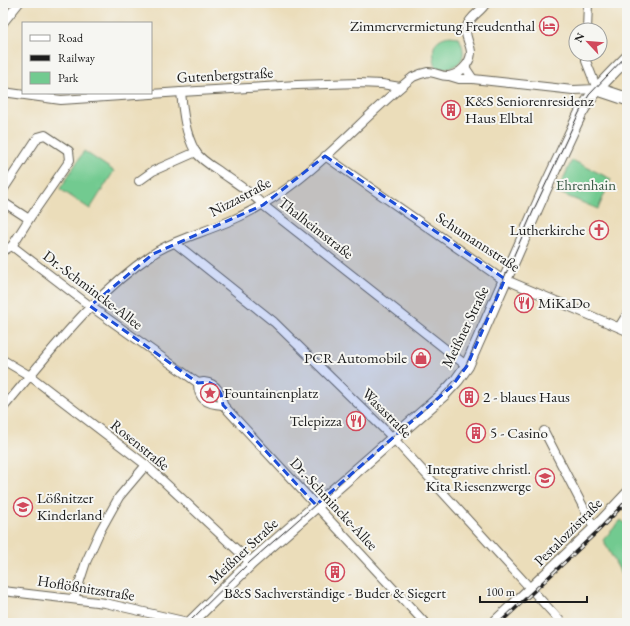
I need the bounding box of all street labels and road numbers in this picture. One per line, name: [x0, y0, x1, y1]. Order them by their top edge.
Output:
street label: Gutenbergstraße: [176, 62, 274, 87]
street label: Nizzastraße: [206, 172, 274, 221]
street label: Thalheimstraße: [275, 192, 358, 263]
street label: Schumannstraße: [433, 207, 524, 276]
street label: Dr.-Schmincke-Allee: [40, 246, 147, 333]
street label: Meißner Straße: [437, 283, 492, 371]
street label: Wasastraße: [358, 384, 416, 442]
street label: Rosenstraße: [107, 415, 174, 474]
street label: Dr.-Schmincke-Allee: [286, 453, 382, 554]
street label: Pestalozzistraße: [530, 493, 606, 570]
street label: Meißner Straße: [204, 514, 281, 588]
street label: Hoflößnitzstraße: [36, 570, 136, 605]

